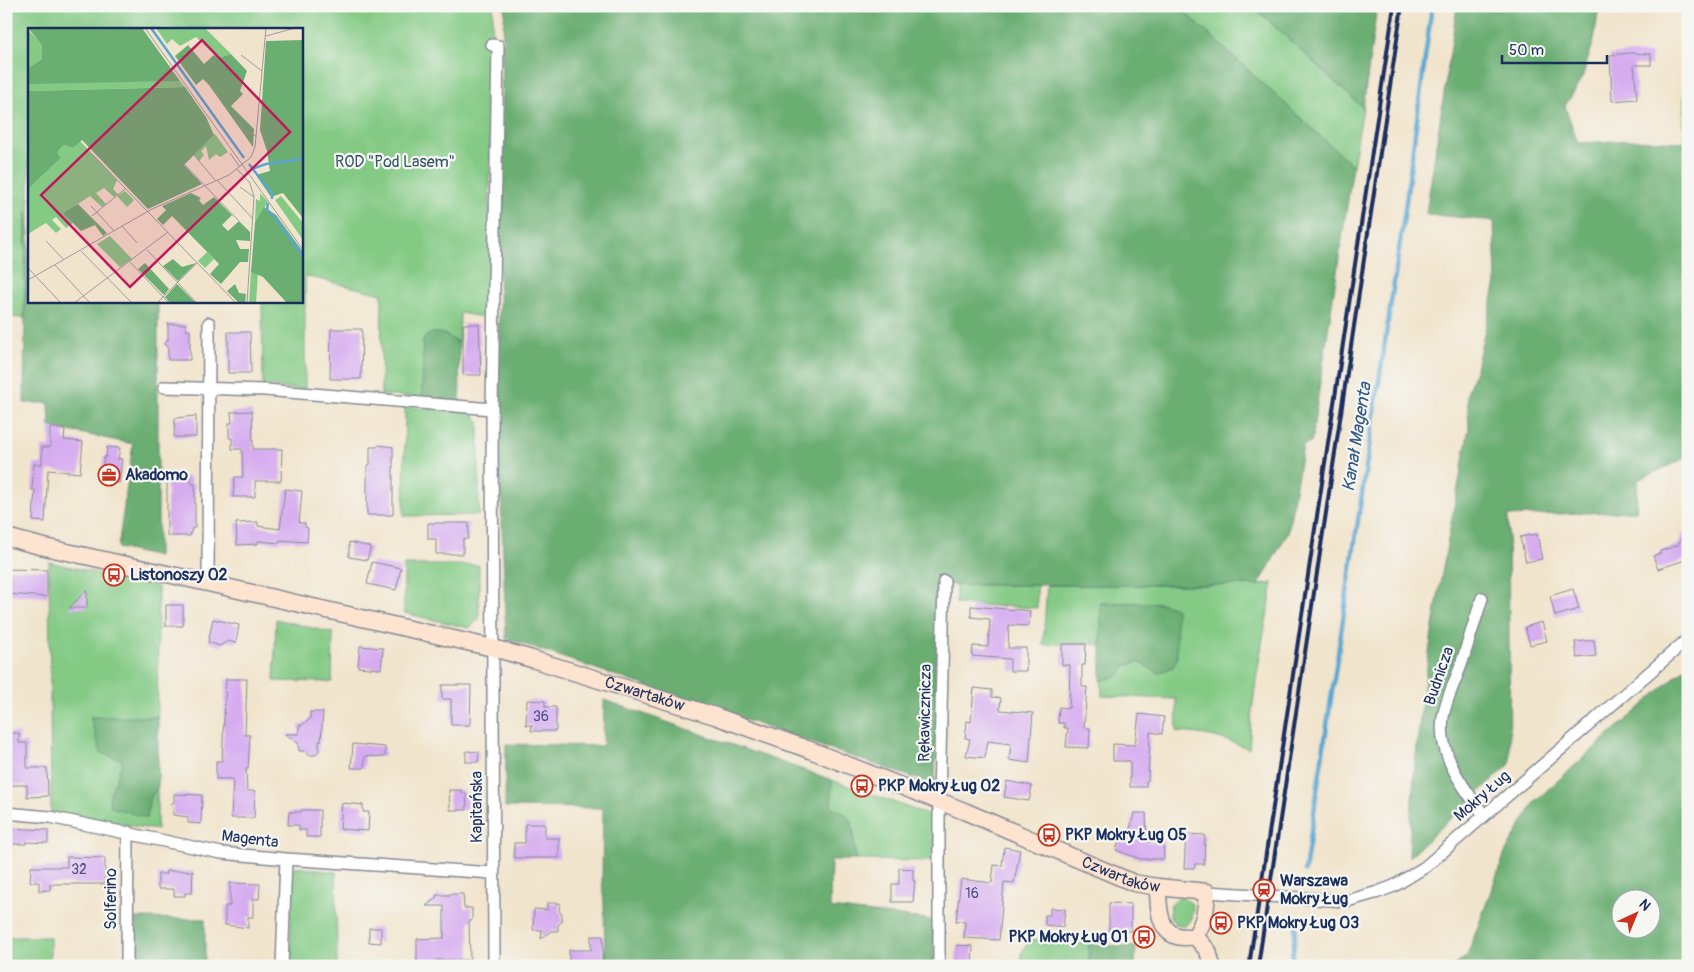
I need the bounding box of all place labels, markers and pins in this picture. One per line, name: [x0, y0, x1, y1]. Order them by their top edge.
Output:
office icon: Akadomo: [97, 463, 121, 487]
place label: Akadomo: [125, 465, 188, 485]
bus stop icon: Listonoszy 02: [102, 563, 126, 587]
place label: Listonoszy 02: [130, 565, 228, 585]
bus stop icon: PKP Mokry Ług 02: [850, 774, 874, 798]
place label: PKP Mokry Ług 02: [878, 776, 1000, 796]
bus stop icon: PKP Mokry Ług 05: [1037, 823, 1061, 847]
place label: PKP Mokry Ług 05: [1065, 825, 1187, 845]
place label: Warszawa Mokry Ług: [1280, 871, 1349, 909]
station icon: Warszawa Mokry Ług: [1252, 878, 1276, 902]
bus stop icon: PKP Mokry Ług 03: [1209, 911, 1233, 935]
place label: PKP Mokry Ług 03: [1237, 913, 1359, 933]
bus stop icon: PKP Mokry Ług 01: [1132, 925, 1156, 949]
place label: PKP Mokry Ług 01: [1009, 927, 1128, 947]

